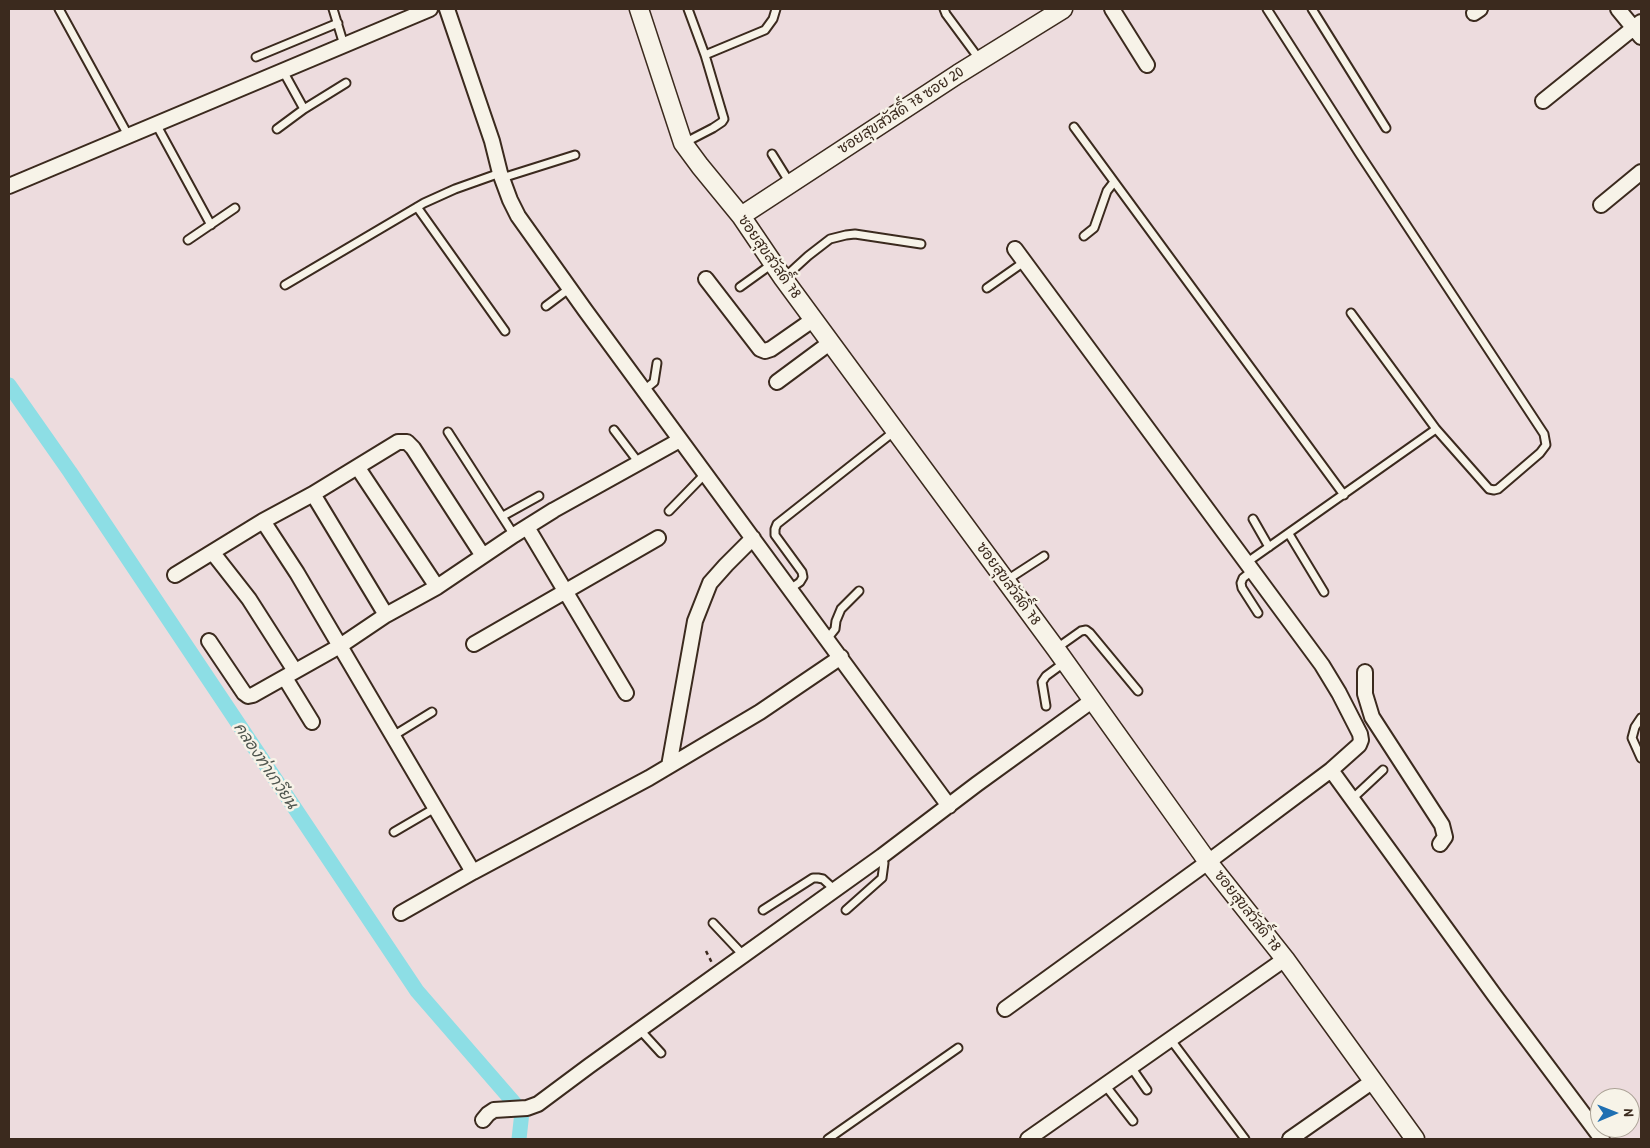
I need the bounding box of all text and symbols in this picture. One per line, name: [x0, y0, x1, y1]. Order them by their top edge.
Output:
street label: ซอยสุขสวัสดิ์ 78 ซอย 20: [835, 64, 967, 158]
street label: ซอยสุขสวัสดิ์ 78: [734, 212, 804, 302]
street label: ซอยสุขสวัสดิ์ 78: [972, 539, 1044, 629]
water label: คลองท่าเกวียน: [229, 719, 301, 813]
street label: ซอยสุขสวัสดิ์ 78: [1210, 867, 1284, 955]
north arrow: [1590, 1088, 1640, 1138]
text: N: [1620, 1109, 1639, 1117]

